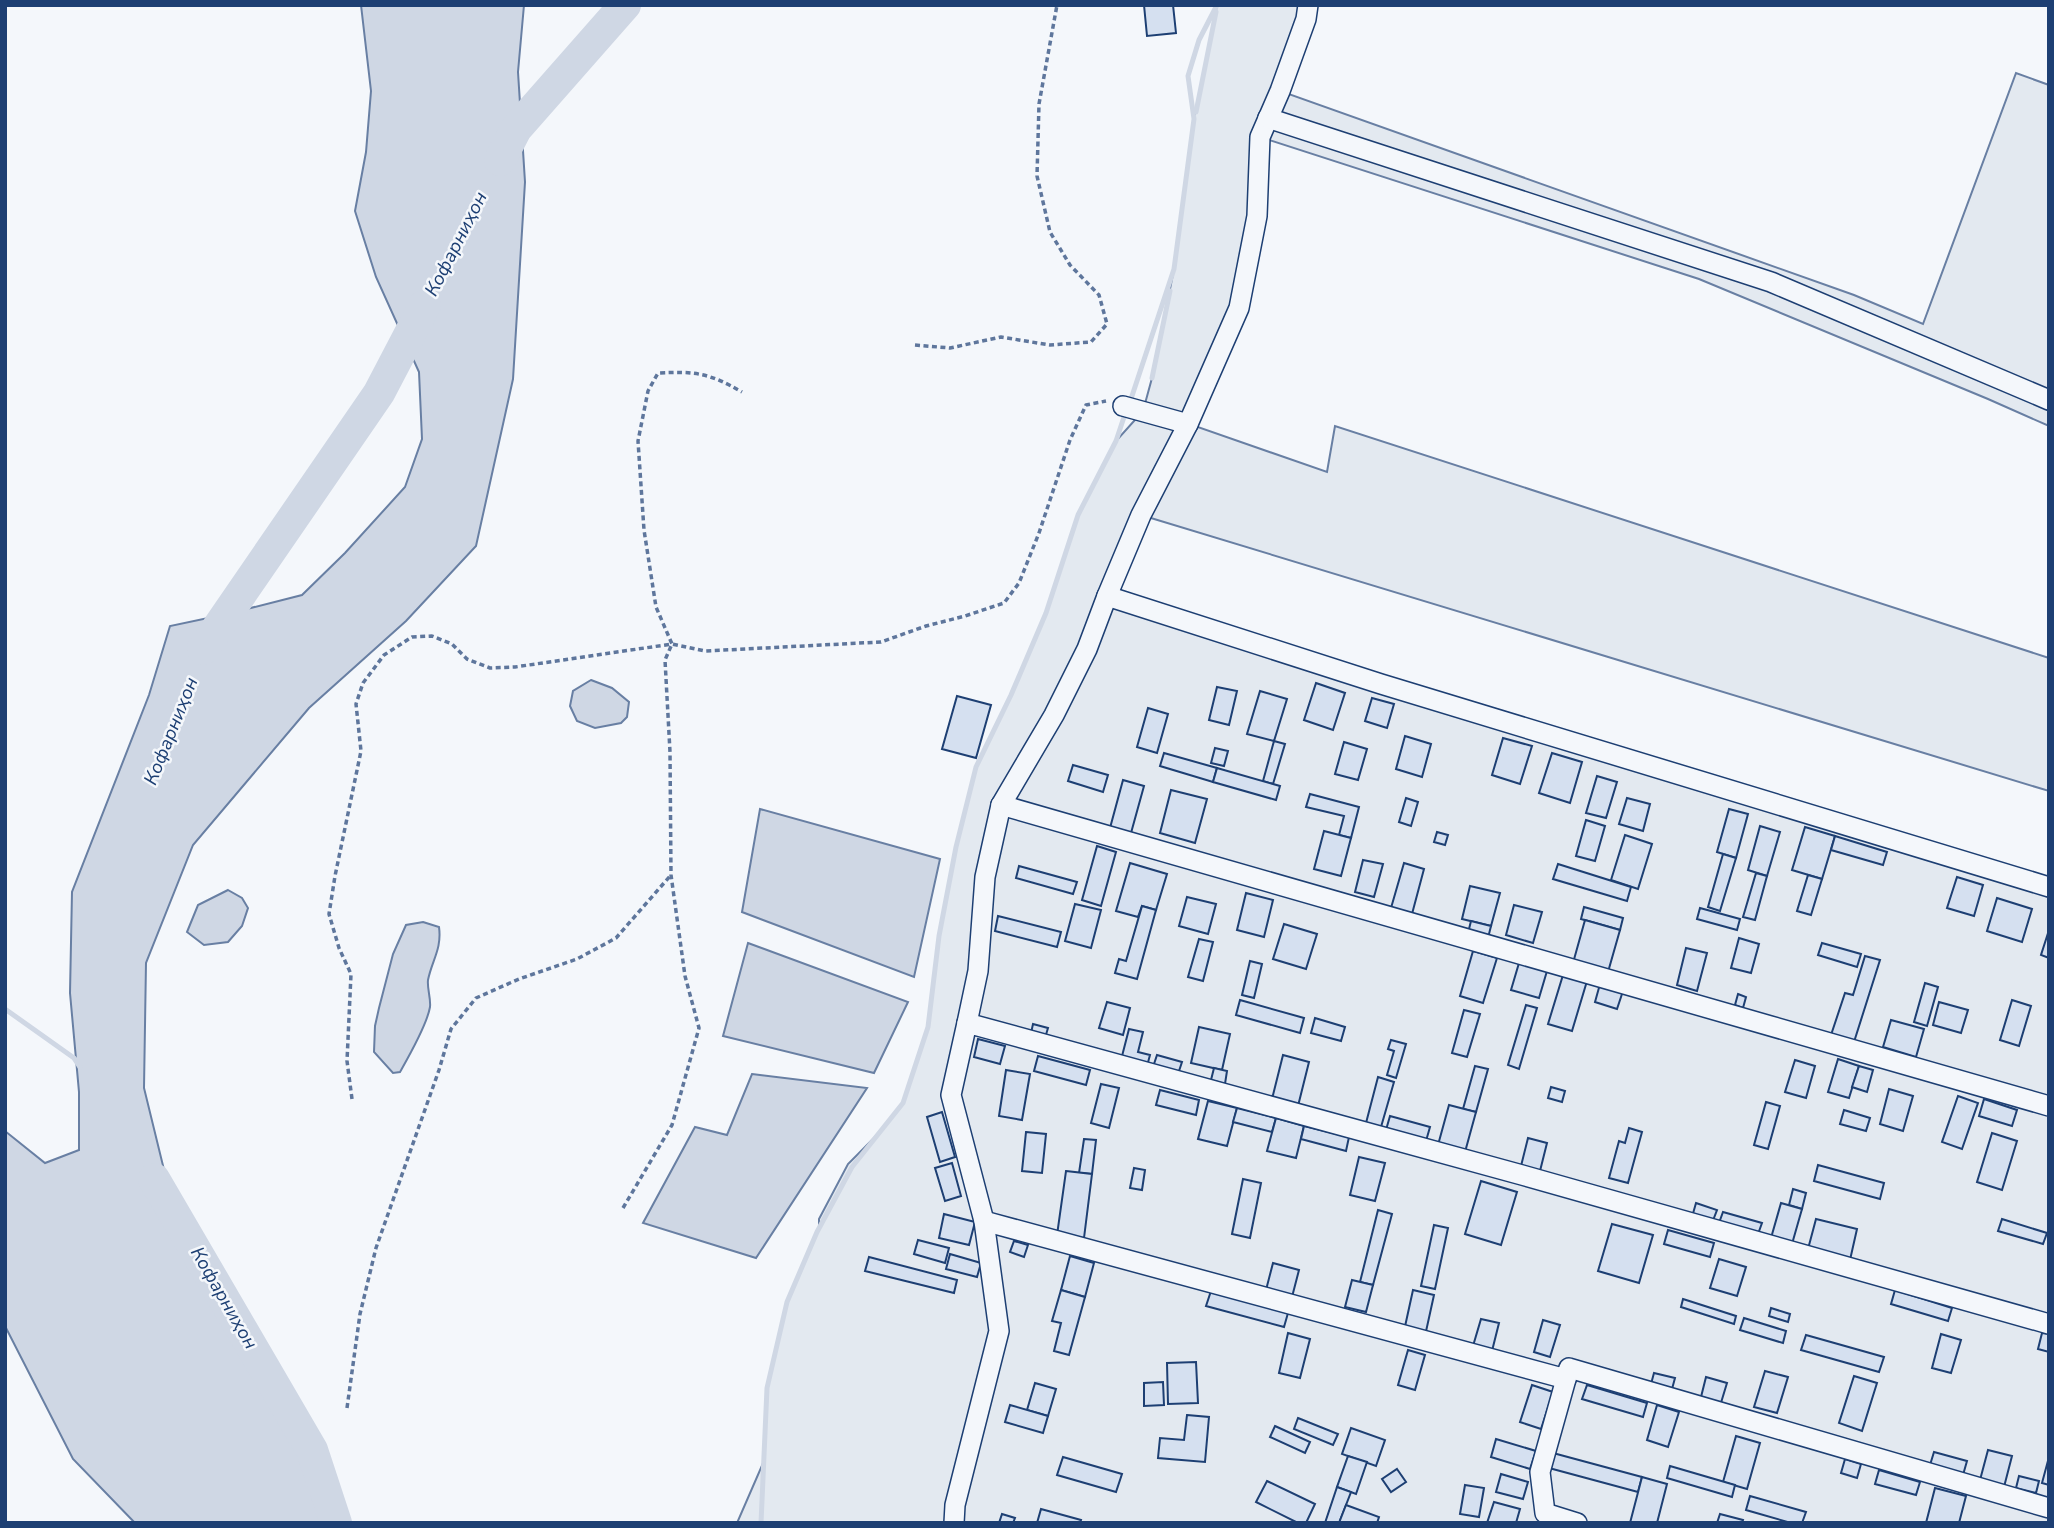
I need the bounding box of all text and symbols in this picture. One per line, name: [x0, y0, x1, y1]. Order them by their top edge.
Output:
water label: Кофарниҳон: [419, 187, 493, 301]
water label: Кофарниҳон: [138, 673, 204, 789]
water label: Кофарниҳон: [184, 1242, 264, 1354]

